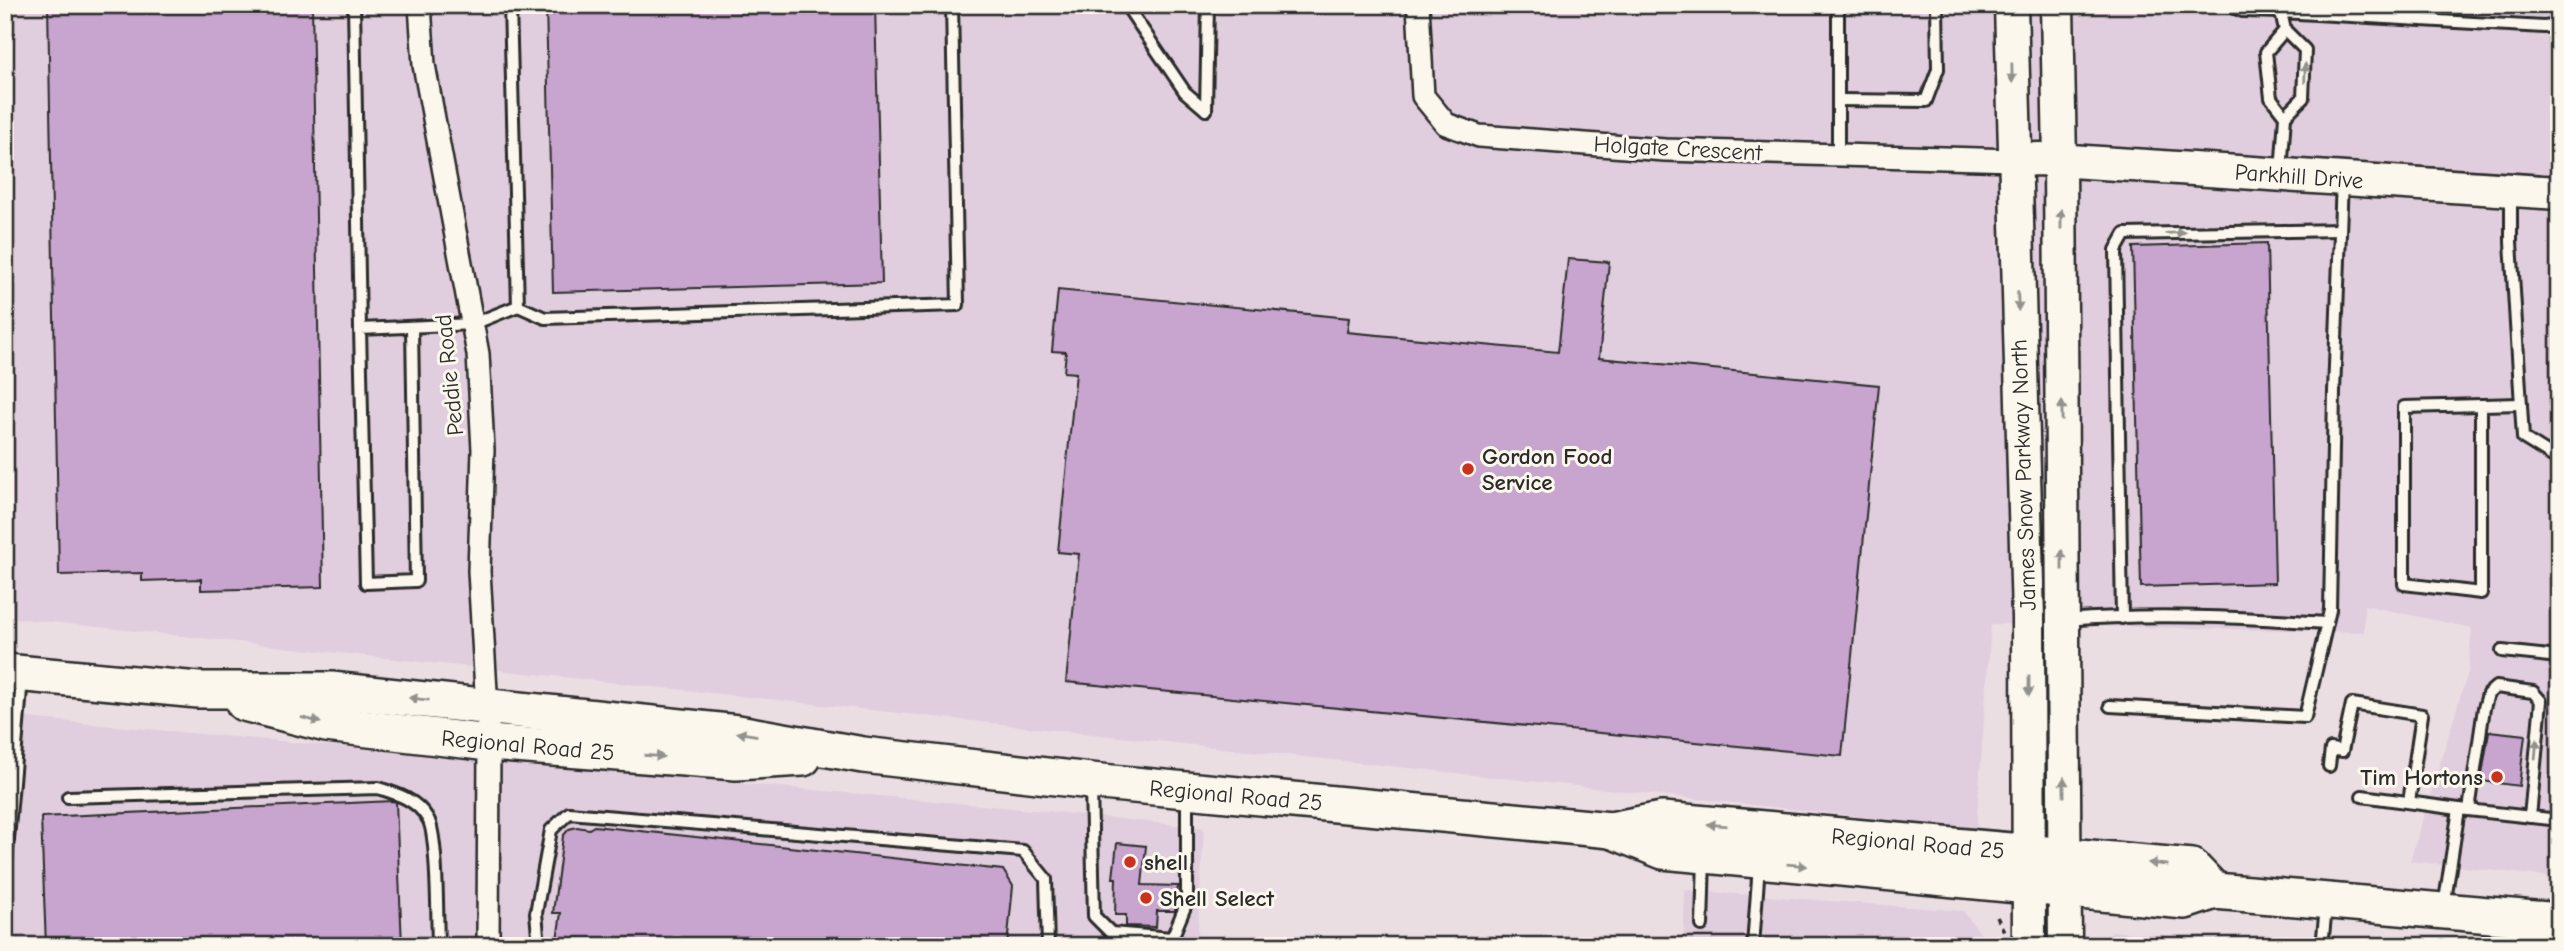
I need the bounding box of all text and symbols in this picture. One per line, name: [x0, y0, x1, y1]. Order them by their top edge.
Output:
one-way arrow: [2299, 62, 2310, 84]
one-way arrow: [2007, 63, 2018, 85]
street label: Holgate Crescent: [1593, 131, 1764, 166]
street label: Parkhill Drive: [2234, 159, 2364, 194]
one-way arrow: [2055, 208, 2067, 230]
one-way arrow: [2164, 227, 2186, 238]
one-way arrow: [2012, 290, 2024, 312]
street label: Peddie Road: [430, 313, 469, 437]
street label: James Snow Parkway North: [2005, 339, 2042, 611]
one-way arrow: [2056, 400, 2068, 422]
place label: Gordon Food Service: [1482, 443, 1612, 496]
marker: Gordon Food Service: [1460, 461, 1476, 477]
one-way arrow: [2057, 549, 2068, 571]
one-way arrow: [2023, 675, 2034, 697]
one-way arrow: [408, 694, 430, 705]
one-way arrow: [301, 716, 322, 726]
street label: Regional Road 25: [440, 724, 616, 767]
one-way arrow: [736, 728, 758, 739]
one-way arrow: [2531, 738, 2542, 760]
one-way arrow: [644, 750, 666, 761]
place label: Tim Hortons: [2360, 764, 2483, 791]
marker: Tim Hortons: [2489, 769, 2505, 785]
street label: Regional Road 25: [1148, 774, 1324, 817]
one-way arrow: [2058, 776, 2070, 798]
one-way arrow: [1706, 819, 1728, 830]
street label: Regional Road 25: [1830, 822, 2006, 865]
place label: shell: [1144, 849, 1188, 876]
marker: shell: [1122, 854, 1138, 870]
one-way arrow: [2146, 858, 2168, 869]
one-way arrow: [1786, 860, 1808, 871]
place label: Shell Select: [1160, 885, 1274, 912]
marker: Shell Select: [1138, 890, 1154, 906]

